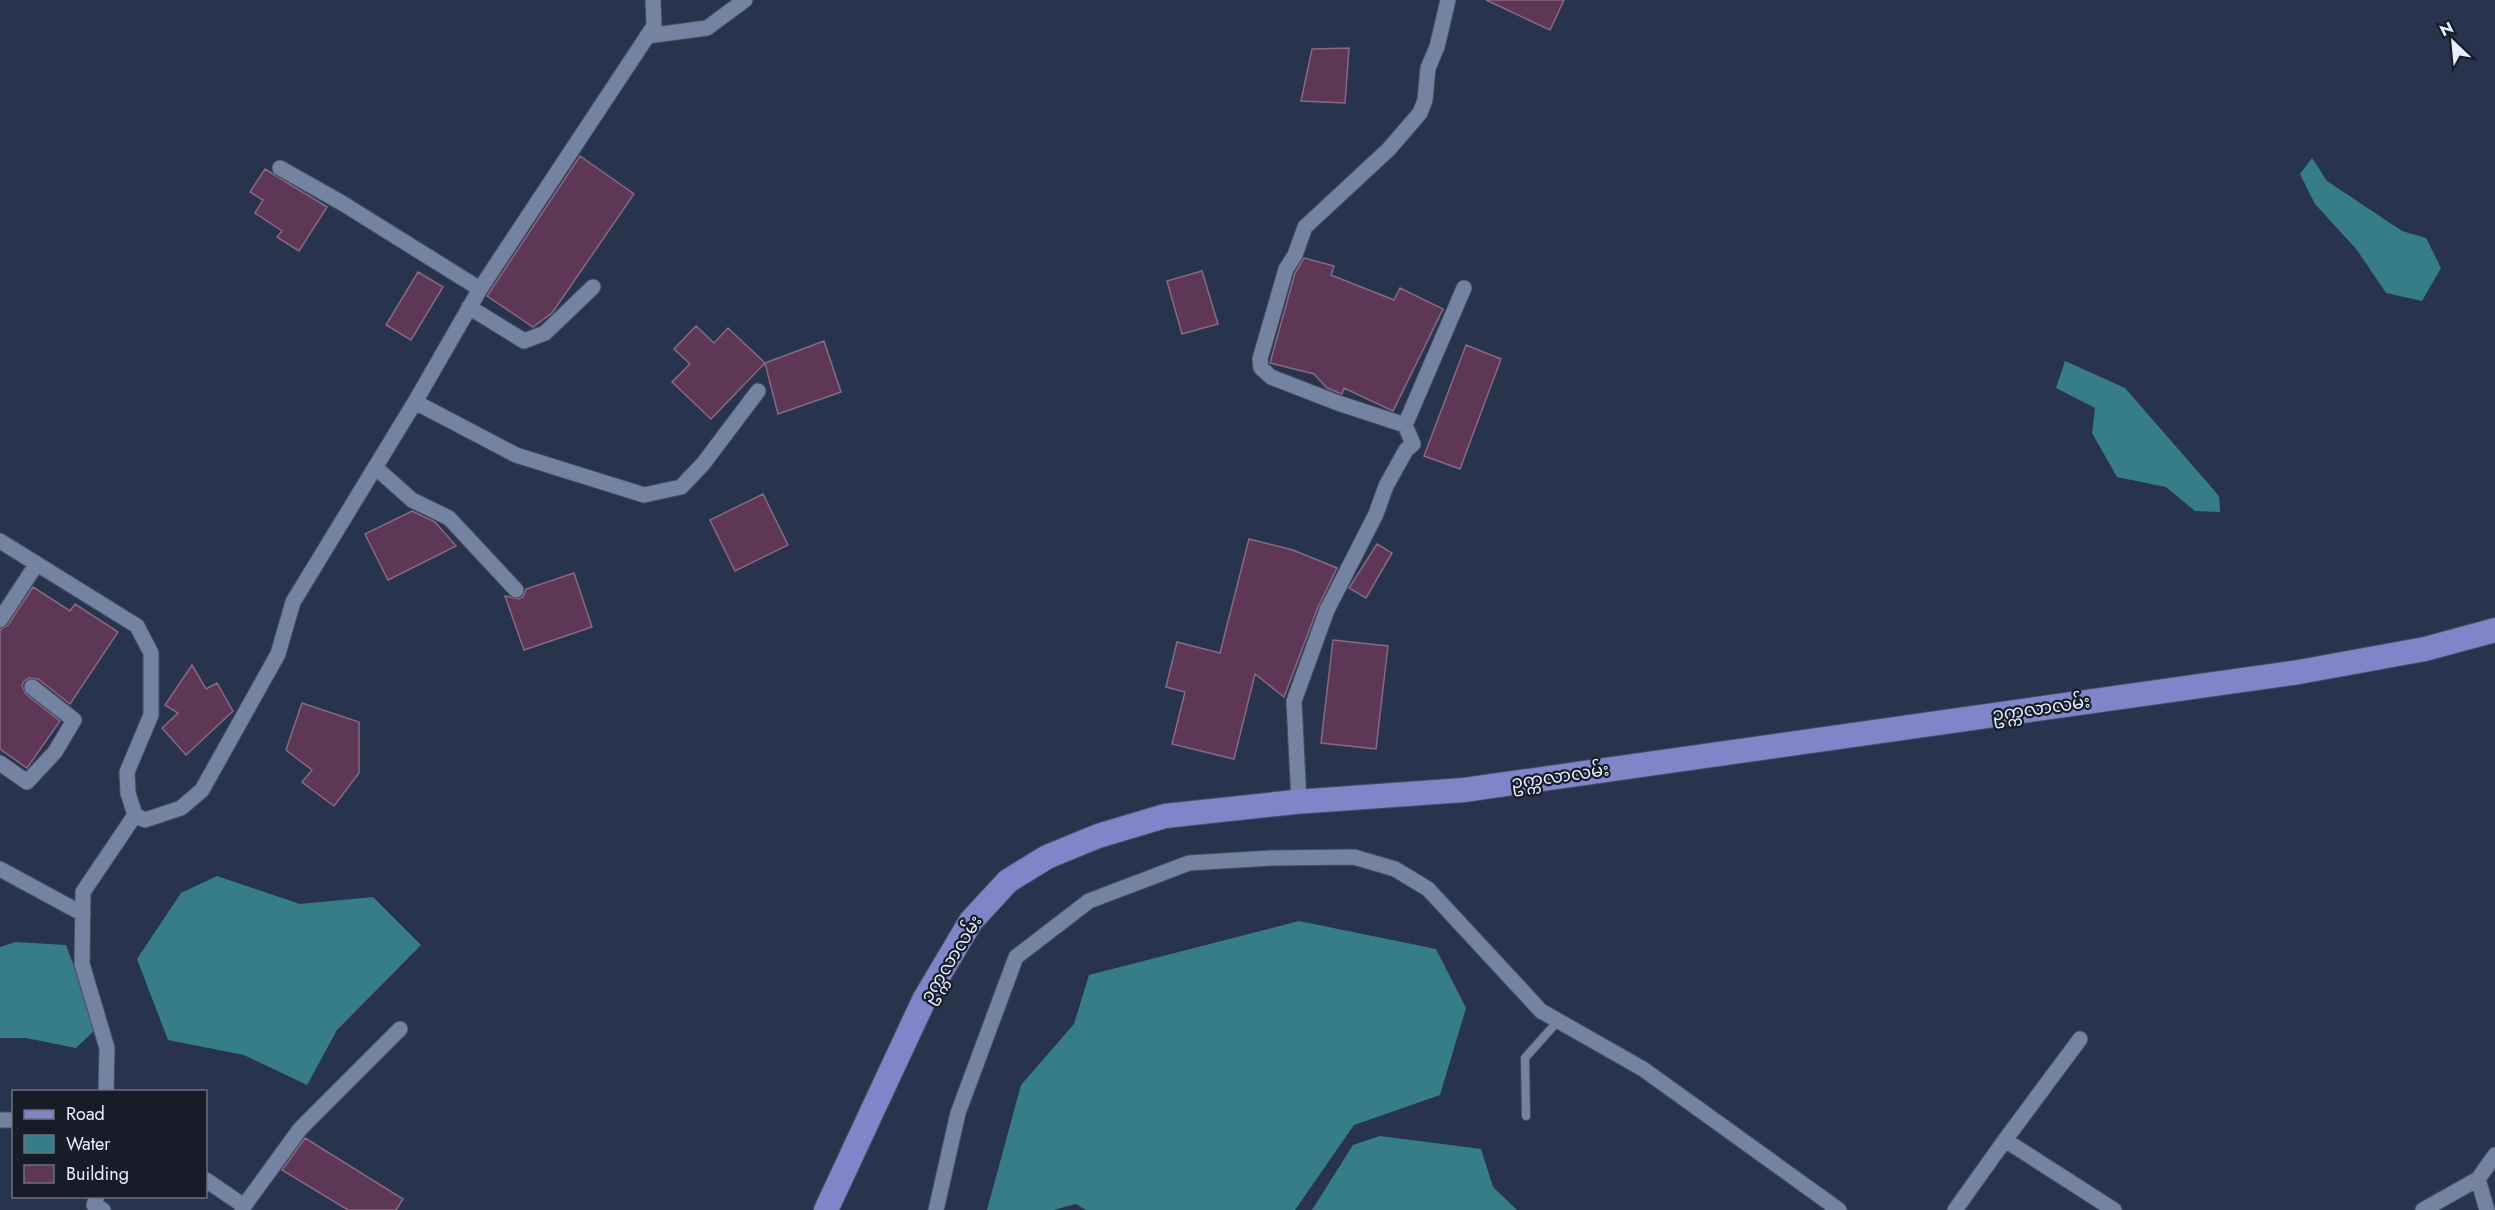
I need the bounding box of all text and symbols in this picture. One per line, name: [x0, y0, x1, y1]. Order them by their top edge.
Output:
north arrow: [2423, 12, 2483, 72]
text: N: [2436, 16, 2457, 42]
street label: ဥက္ကလာလမ်း: [1990, 688, 2092, 730]
street label: ဥက္ကလာလမ်း: [1509, 756, 1611, 798]
street label: ဥက္ကလာလမ်း: [914, 910, 990, 1009]
legend: [12, 1090, 207, 1198]
text: Road: [66, 1101, 105, 1127]
text: Water: [66, 1131, 111, 1157]
text: Building: [66, 1161, 129, 1187]

